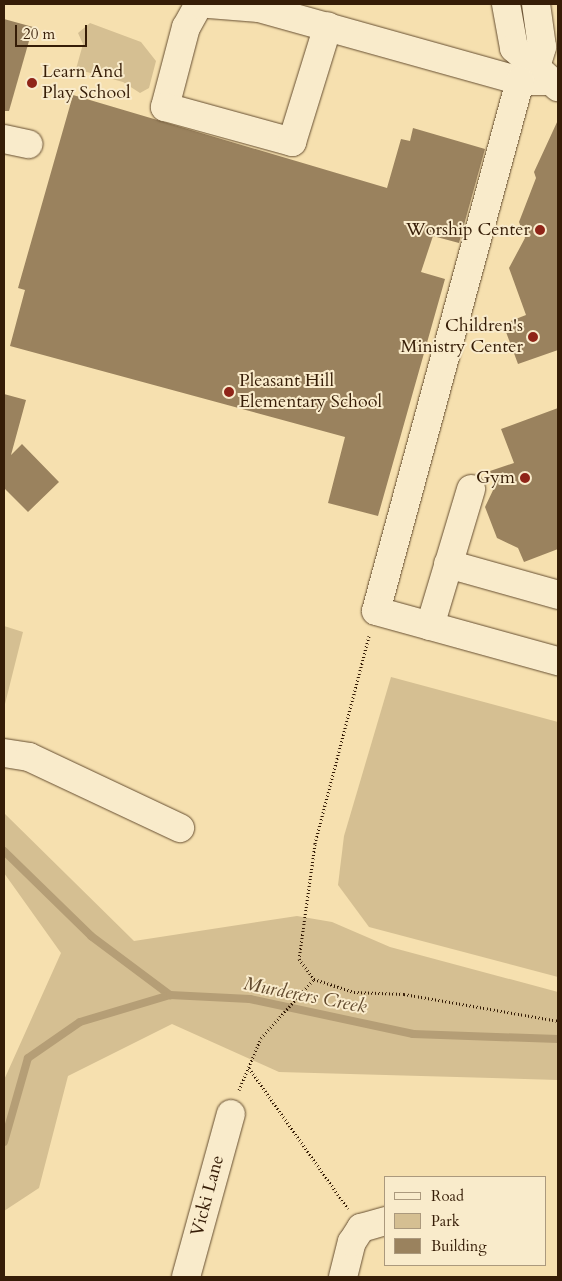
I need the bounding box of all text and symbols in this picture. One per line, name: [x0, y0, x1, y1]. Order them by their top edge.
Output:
scale bar: [18, 15, 90, 47]
text: 20 m: [23, 24, 55, 44]
place label: Learn And Play School: [42, 62, 130, 104]
marker: Learn And Play School: [26, 77, 38, 89]
place label: Worship Center: [406, 219, 530, 241]
marker: Worship Center: [534, 224, 546, 236]
place label: Children's Ministry Center: [400, 316, 523, 358]
marker: Children's Ministry Center: [527, 331, 539, 343]
place label: Pleasant Hill Elementary School: [239, 371, 382, 414]
marker: Pleasant Hill Elementary School: [223, 386, 235, 398]
place label: Gym: [476, 467, 515, 489]
marker: Gym: [519, 472, 531, 484]
water label: Murderers Creek: [241, 973, 369, 1019]
street label: Vicki Lane: [187, 1153, 229, 1239]
legend: [384, 1176, 547, 1266]
text: Road: [431, 1186, 464, 1206]
text: Park: [431, 1211, 460, 1231]
text: Building: [431, 1236, 487, 1256]

